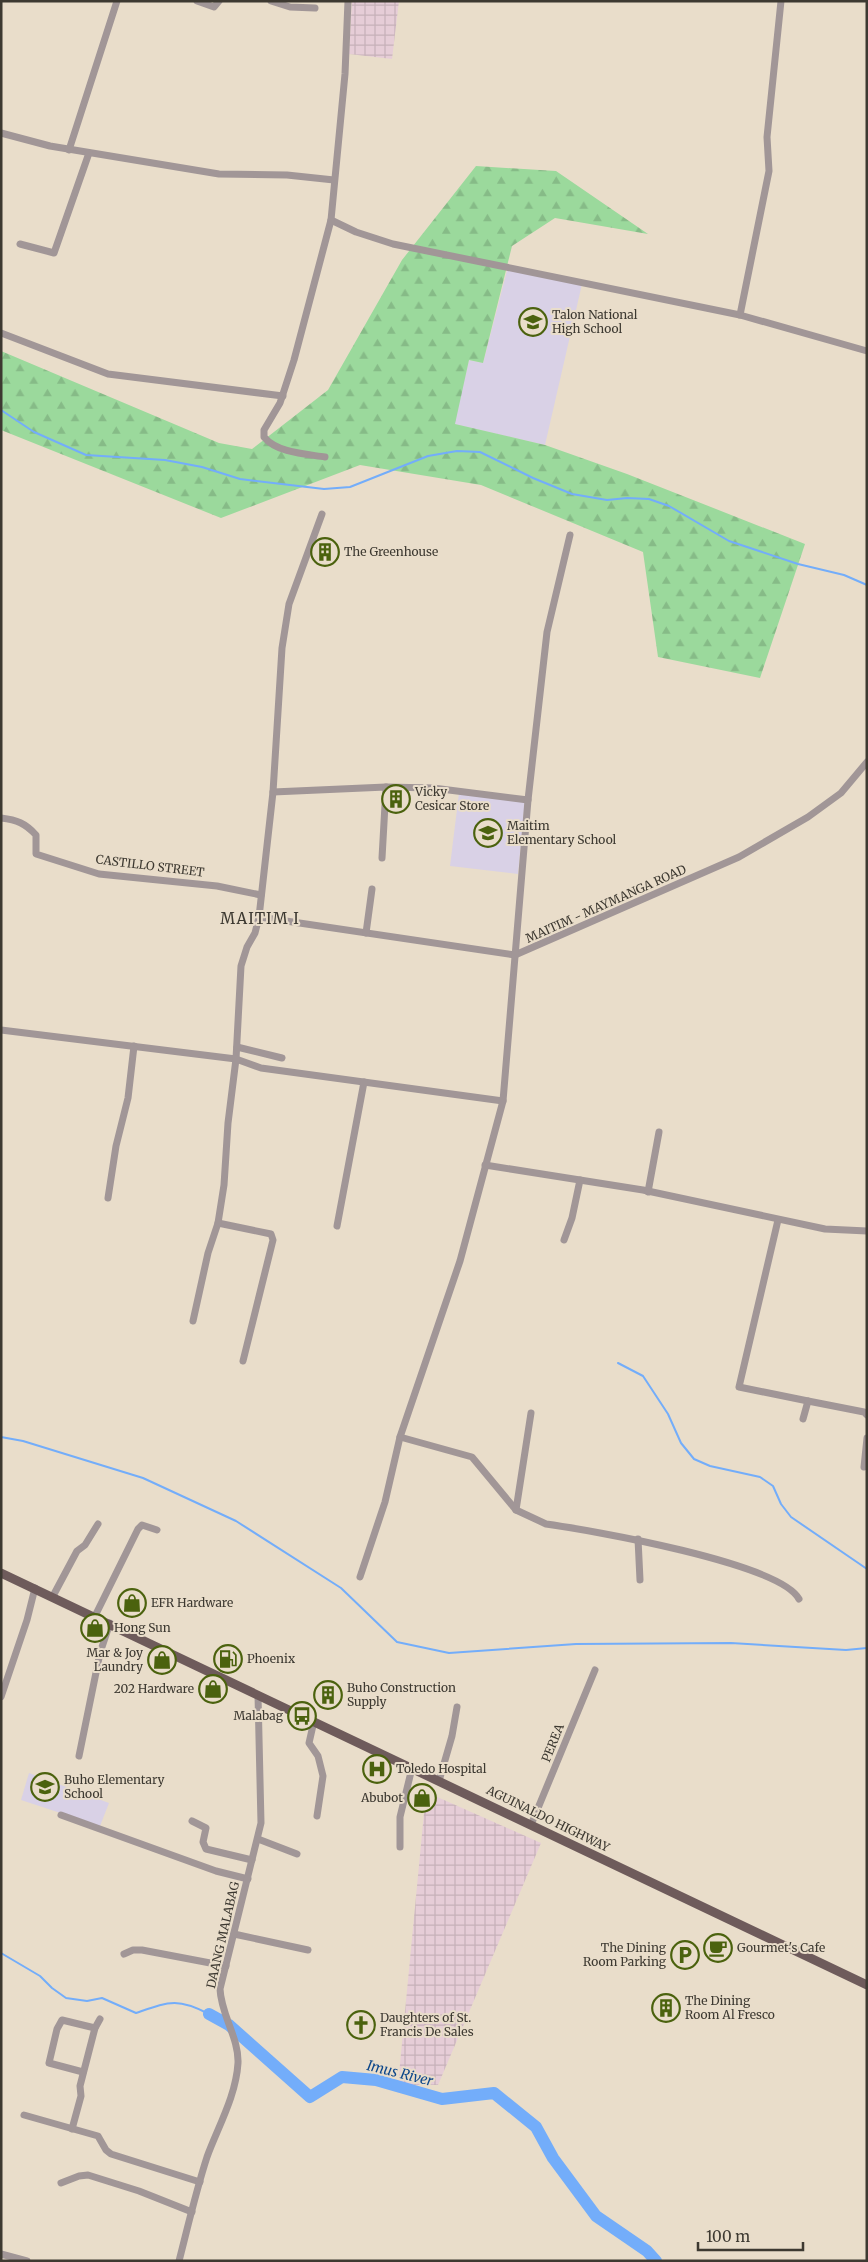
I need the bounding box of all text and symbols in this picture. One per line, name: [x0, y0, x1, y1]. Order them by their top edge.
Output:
school or university icon: Talon National High School: [518, 307, 548, 337]
place label: Talon National High School: [552, 307, 638, 336]
building icon: The Greenhouse: [310, 537, 340, 567]
place label: The Greenhouse: [344, 544, 438, 559]
building icon: Vicky Cesicar Store: [381, 784, 411, 814]
place label: Vicky Cesicar Store: [414, 784, 489, 813]
school or university icon: Maitim Elementary School: [473, 818, 503, 848]
place label: Maitim Elementary School: [507, 818, 617, 847]
street label: CASTILLO STREET: [95, 851, 206, 880]
street label: MAITIM - MAYMANGA ROAD: [523, 861, 688, 946]
district label: MAITIM I: [220, 909, 300, 928]
shop icon: EFR Hardware: [117, 1588, 147, 1618]
place label: EFR Hardware: [151, 1595, 233, 1610]
shop icon: Hong Sun: [80, 1613, 110, 1643]
place label: Hong Sun: [114, 1620, 171, 1635]
fuel station icon: Phoenix: [213, 1644, 243, 1674]
place label: Mar & Joy Laundry: [87, 1645, 143, 1674]
shop icon: Mar & Joy Laundry: [147, 1645, 177, 1675]
place label: Phoenix: [247, 1651, 296, 1666]
shop icon: 202 Hardware: [198, 1674, 228, 1704]
building icon: Buho Construction Supply: [313, 1680, 343, 1710]
place label: Buho Construction Supply: [347, 1680, 456, 1709]
place label: 202 Hardware: [114, 1681, 194, 1696]
bus stop icon: Malabag: [287, 1701, 317, 1731]
place label: Malabag: [234, 1708, 284, 1723]
street label: PEREA: [538, 1721, 567, 1764]
hospital icon: Toledo Hospital: [362, 1754, 392, 1784]
place label: Toledo Hospital: [396, 1761, 487, 1776]
school or university icon: Buho Elementary School: [30, 1772, 60, 1802]
place label: Buho Elementary School: [64, 1772, 165, 1801]
street label: AGUINALDO HIGHWAY: [483, 1782, 612, 1855]
shop icon: Abubot: [407, 1783, 437, 1813]
place label: Abubot: [360, 1790, 403, 1805]
street label: DAANG MALABAG: [203, 1880, 242, 1990]
cafe icon: Gourmet's Cafe: [703, 1933, 733, 1963]
place label: The Dining Room Parking: [583, 1940, 667, 1969]
parking icon: The Dining Room Parking: [670, 1940, 700, 1970]
place label: Gourmet's Cafe: [737, 1940, 825, 1955]
building icon: The Dining Room Al Fresco: [651, 1993, 681, 2023]
place label: The Dining Room Al Fresco: [685, 1993, 775, 2022]
church icon: Daughters of St. Francis De Sales: [346, 2010, 376, 2040]
place label: Daughters of St. Francis De Sales: [380, 2010, 474, 2039]
water label: Imus River: [365, 2056, 435, 2090]
scale bar: [698, 2220, 803, 2252]
text: 100 m: [706, 2227, 750, 2246]

